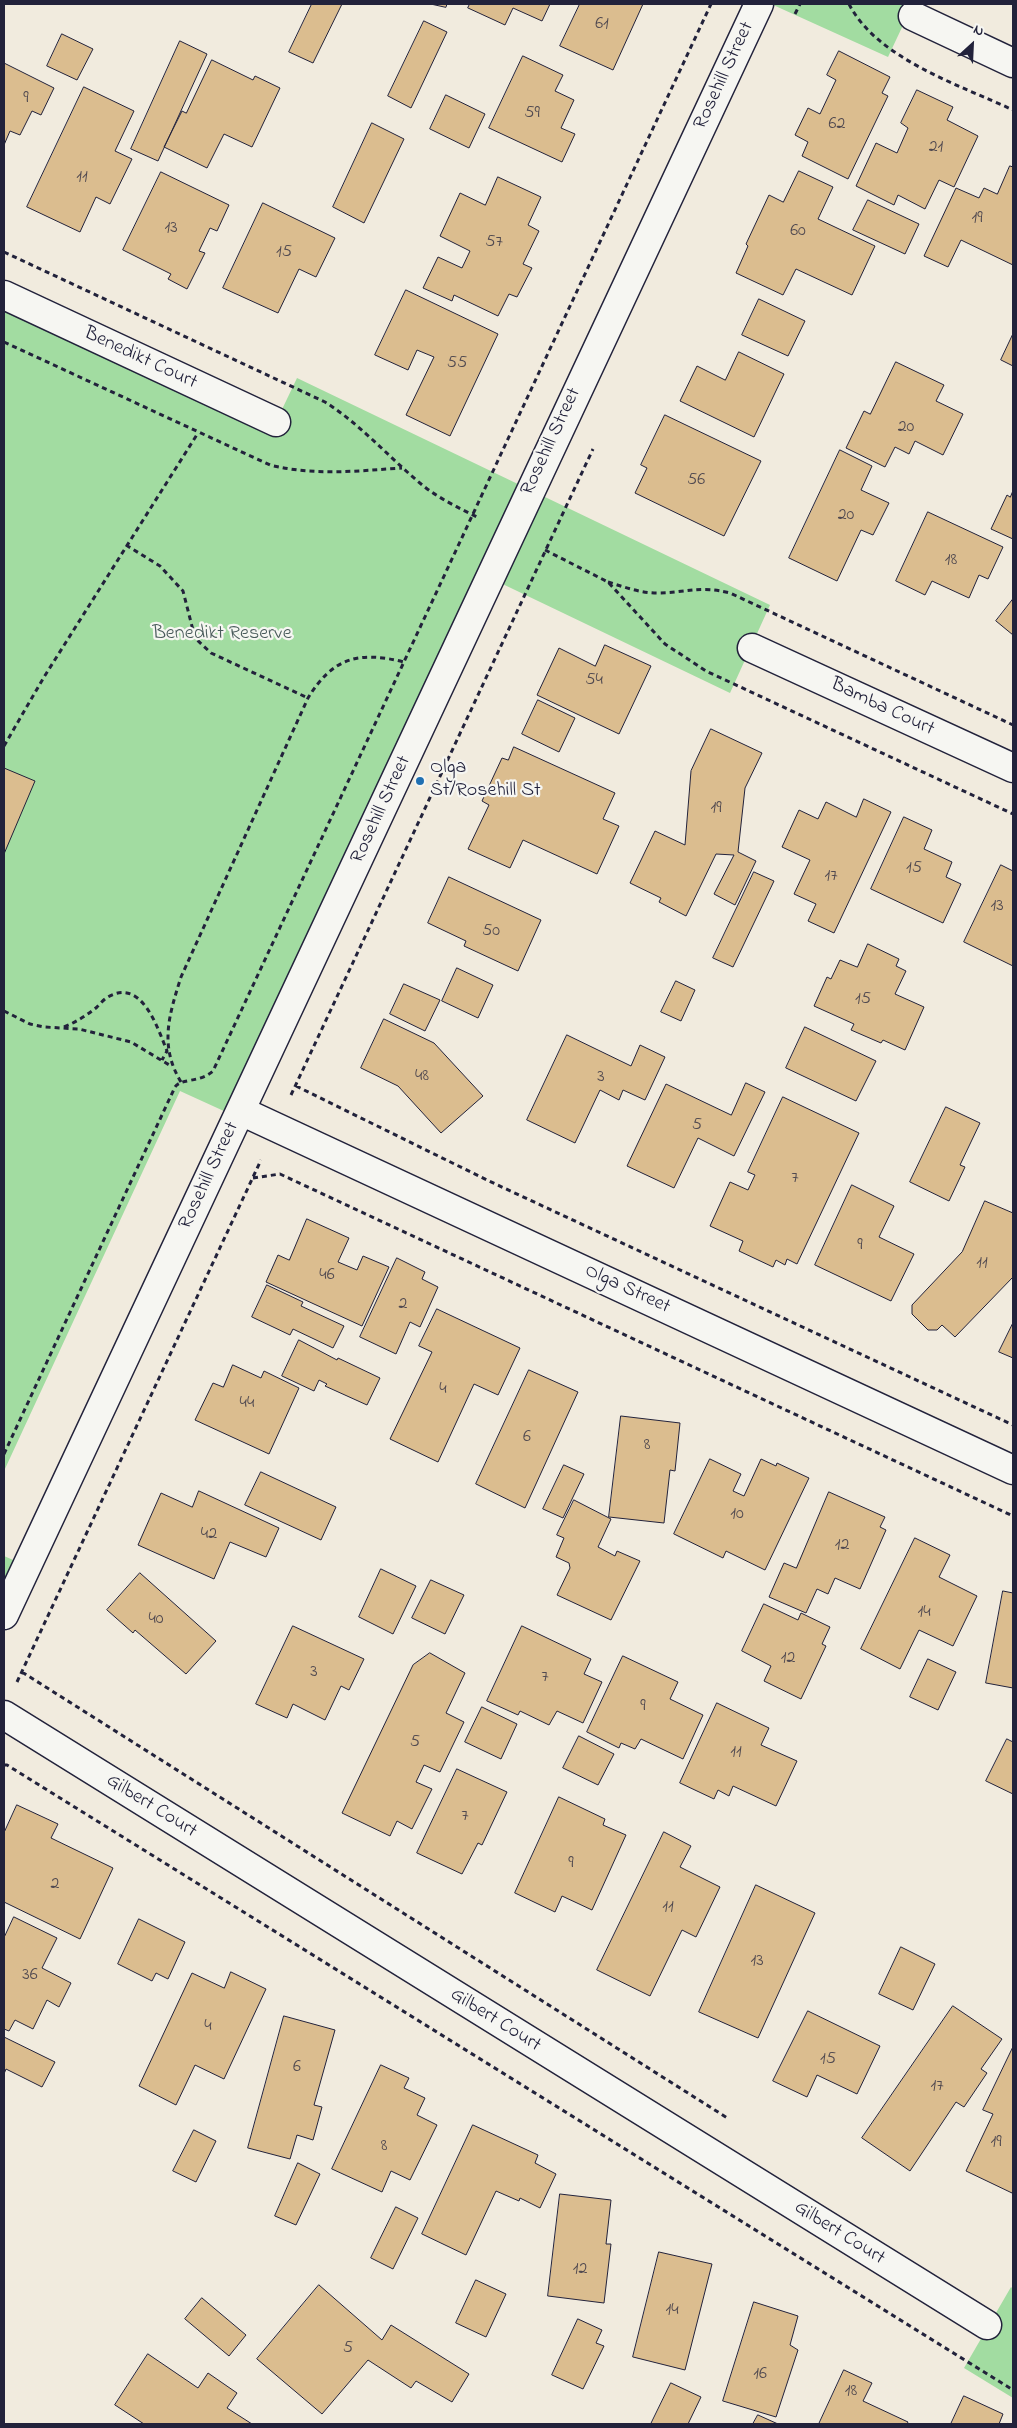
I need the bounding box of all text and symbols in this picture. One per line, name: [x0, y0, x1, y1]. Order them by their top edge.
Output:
house number: 61: [595, 14, 609, 36]
street label: Rosehill Street: [690, 18, 760, 134]
text: N: [970, 19, 987, 42]
north arrow: [947, 20, 997, 70]
house number: 9: [23, 88, 29, 110]
house number: 59: [524, 103, 540, 125]
house number: 62: [829, 114, 845, 136]
house number: 21: [929, 137, 943, 159]
house number: 11: [76, 167, 88, 189]
house number: 19: [971, 208, 983, 230]
house number: 13: [164, 218, 178, 240]
house number: 60: [790, 221, 806, 243]
house number: 57: [485, 232, 503, 254]
house number: 15: [276, 242, 292, 264]
street label: Benedikt Court: [80, 322, 200, 396]
house number: 55: [447, 353, 467, 375]
street label: Rosehill Street: [517, 384, 587, 500]
house number: 20: [898, 417, 914, 439]
house number: 56: [687, 470, 705, 492]
house number: 20: [838, 505, 854, 527]
house number: 18: [945, 550, 957, 572]
park label: Benedikt Reserve: [152, 623, 292, 647]
house number: 54: [585, 670, 603, 692]
street label: Bamba Court: [826, 673, 938, 743]
street label: Rosehill Street: [347, 752, 417, 868]
place label: Olga St/Rosehill St: [430, 757, 541, 804]
marker: Olga St/Rosehill St: [414, 775, 426, 787]
house number: 19: [710, 798, 722, 820]
house number: 15: [906, 858, 922, 880]
house number: 17: [824, 866, 838, 888]
house number: 13: [990, 896, 1004, 918]
house number: 50: [482, 921, 500, 943]
house number: 15: [855, 989, 871, 1011]
house number: 48: [415, 1066, 429, 1088]
house number: 3: [597, 1067, 605, 1089]
house number: 5: [692, 1115, 702, 1137]
street label: Rosehill Street: [175, 1118, 245, 1234]
house number: 7: [791, 1168, 799, 1190]
house number: 9: [857, 1235, 863, 1257]
house number: 11: [976, 1253, 988, 1275]
street label: Olga Street: [580, 1260, 674, 1320]
house number: 46: [319, 1265, 335, 1287]
house number: 2: [399, 1294, 407, 1316]
house number: 4: [439, 1379, 447, 1401]
house number: 44: [240, 1393, 254, 1415]
house number: 6: [523, 1427, 531, 1449]
house number: 8: [644, 1435, 650, 1457]
house number: 10: [730, 1504, 744, 1526]
house number: 42: [201, 1524, 217, 1546]
house number: 12: [835, 1535, 849, 1557]
house number: 14: [917, 1602, 931, 1624]
house number: 40: [148, 1609, 164, 1631]
house number: 12: [781, 1648, 795, 1670]
house number: 3: [310, 1662, 318, 1684]
house number: 7: [541, 1667, 549, 1689]
house number: 9: [640, 1696, 646, 1718]
house number: 5: [410, 1732, 420, 1754]
house number: 11: [730, 1742, 742, 1764]
street label: Gilbert Court: [101, 1770, 201, 1844]
house number: 7: [461, 1806, 469, 1828]
house number: 9: [568, 1853, 574, 1875]
house number: 2: [51, 1874, 59, 1896]
house number: 11: [662, 1897, 674, 1919]
house number: 13: [750, 1951, 764, 1973]
house number: 36: [22, 1965, 38, 1987]
street label: Gilbert Court: [445, 1984, 545, 2058]
house number: 4: [204, 2016, 212, 2038]
house number: 15: [820, 2049, 836, 2071]
house number: 6: [293, 2057, 301, 2079]
house number: 17: [930, 2076, 944, 2098]
house number: 19: [990, 2132, 1002, 2154]
house number: 8: [381, 2136, 387, 2158]
street label: Gilbert Court: [789, 2197, 889, 2271]
house number: 12: [573, 2259, 587, 2281]
house number: 14: [665, 2300, 679, 2322]
house number: 5: [343, 2338, 353, 2360]
house number: 16: [753, 2364, 767, 2386]
house number: 18: [845, 2381, 857, 2403]

